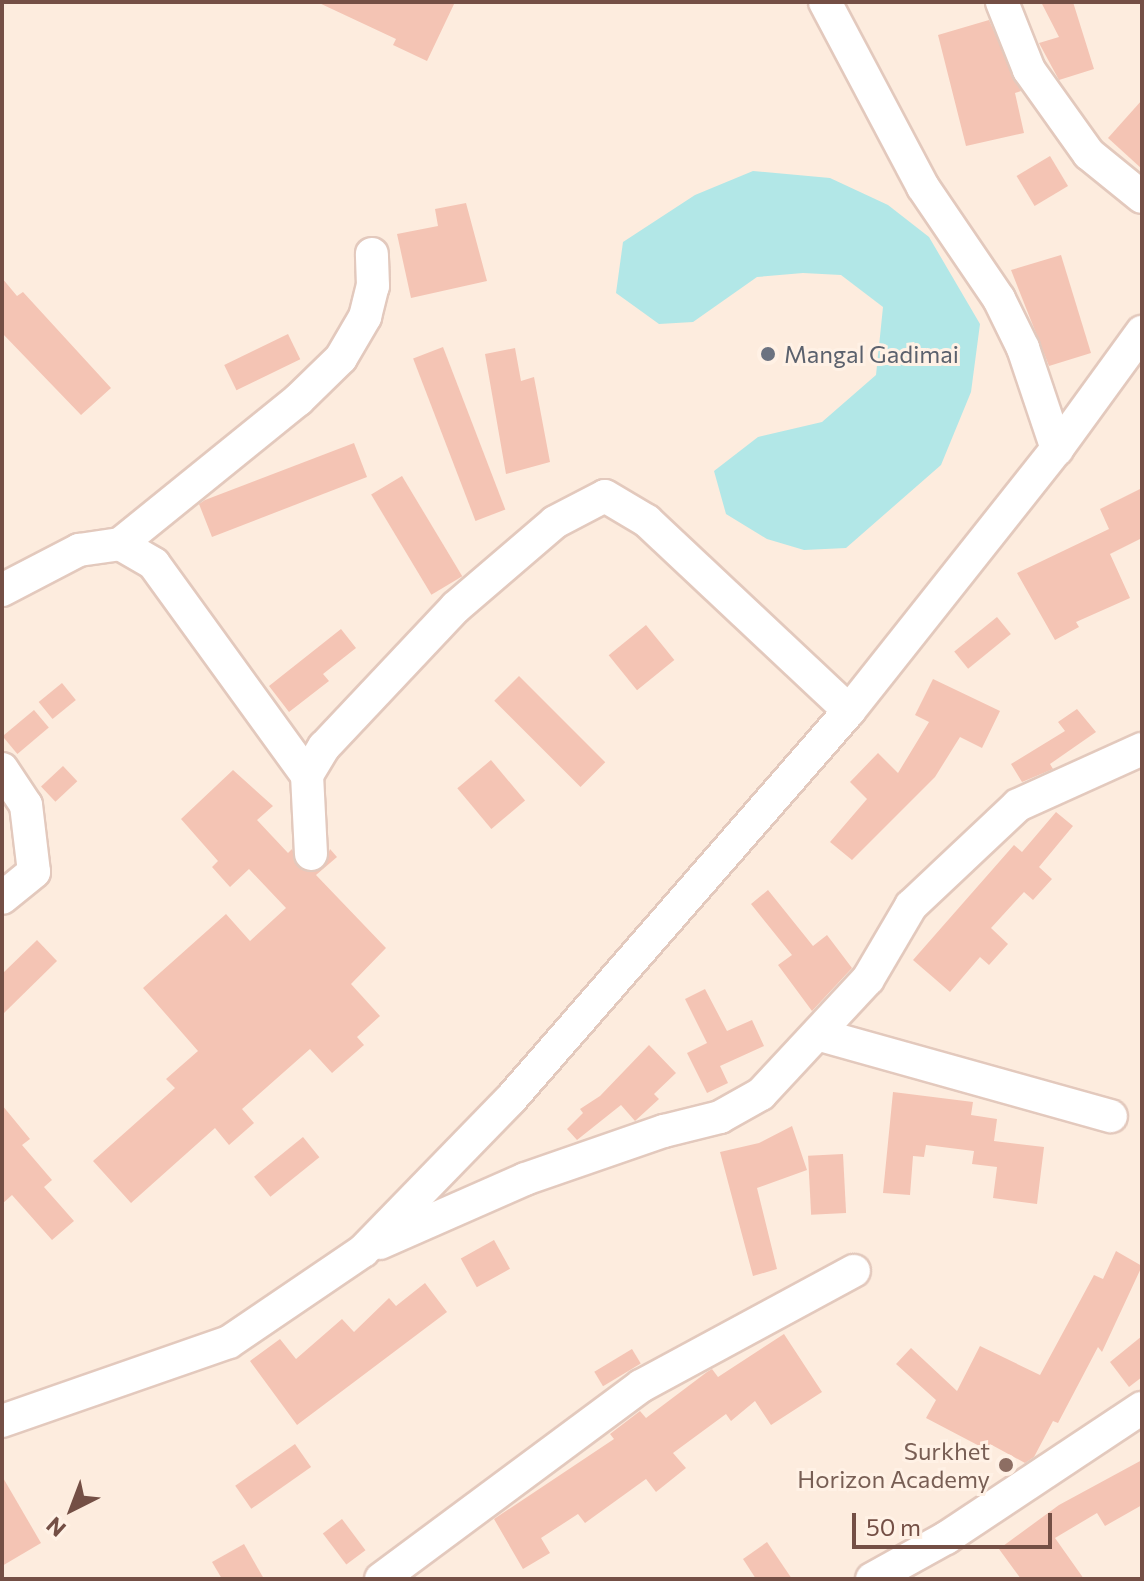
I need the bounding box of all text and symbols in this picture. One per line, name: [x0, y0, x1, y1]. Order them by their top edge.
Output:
place label: Mangal Gadimai: [784, 340, 959, 368]
marker: Mangal Gadimai: [759, 345, 777, 363]
place label: Surkhet Horizon Academy: [797, 1437, 990, 1493]
marker: Surkhet Horizon Academy: [997, 1456, 1015, 1474]
north arrow: [32, 1469, 112, 1549]
scale bar: [856, 1497, 1056, 1547]
text: N: [40, 1512, 71, 1543]
text: 50 m: [866, 1512, 921, 1541]

